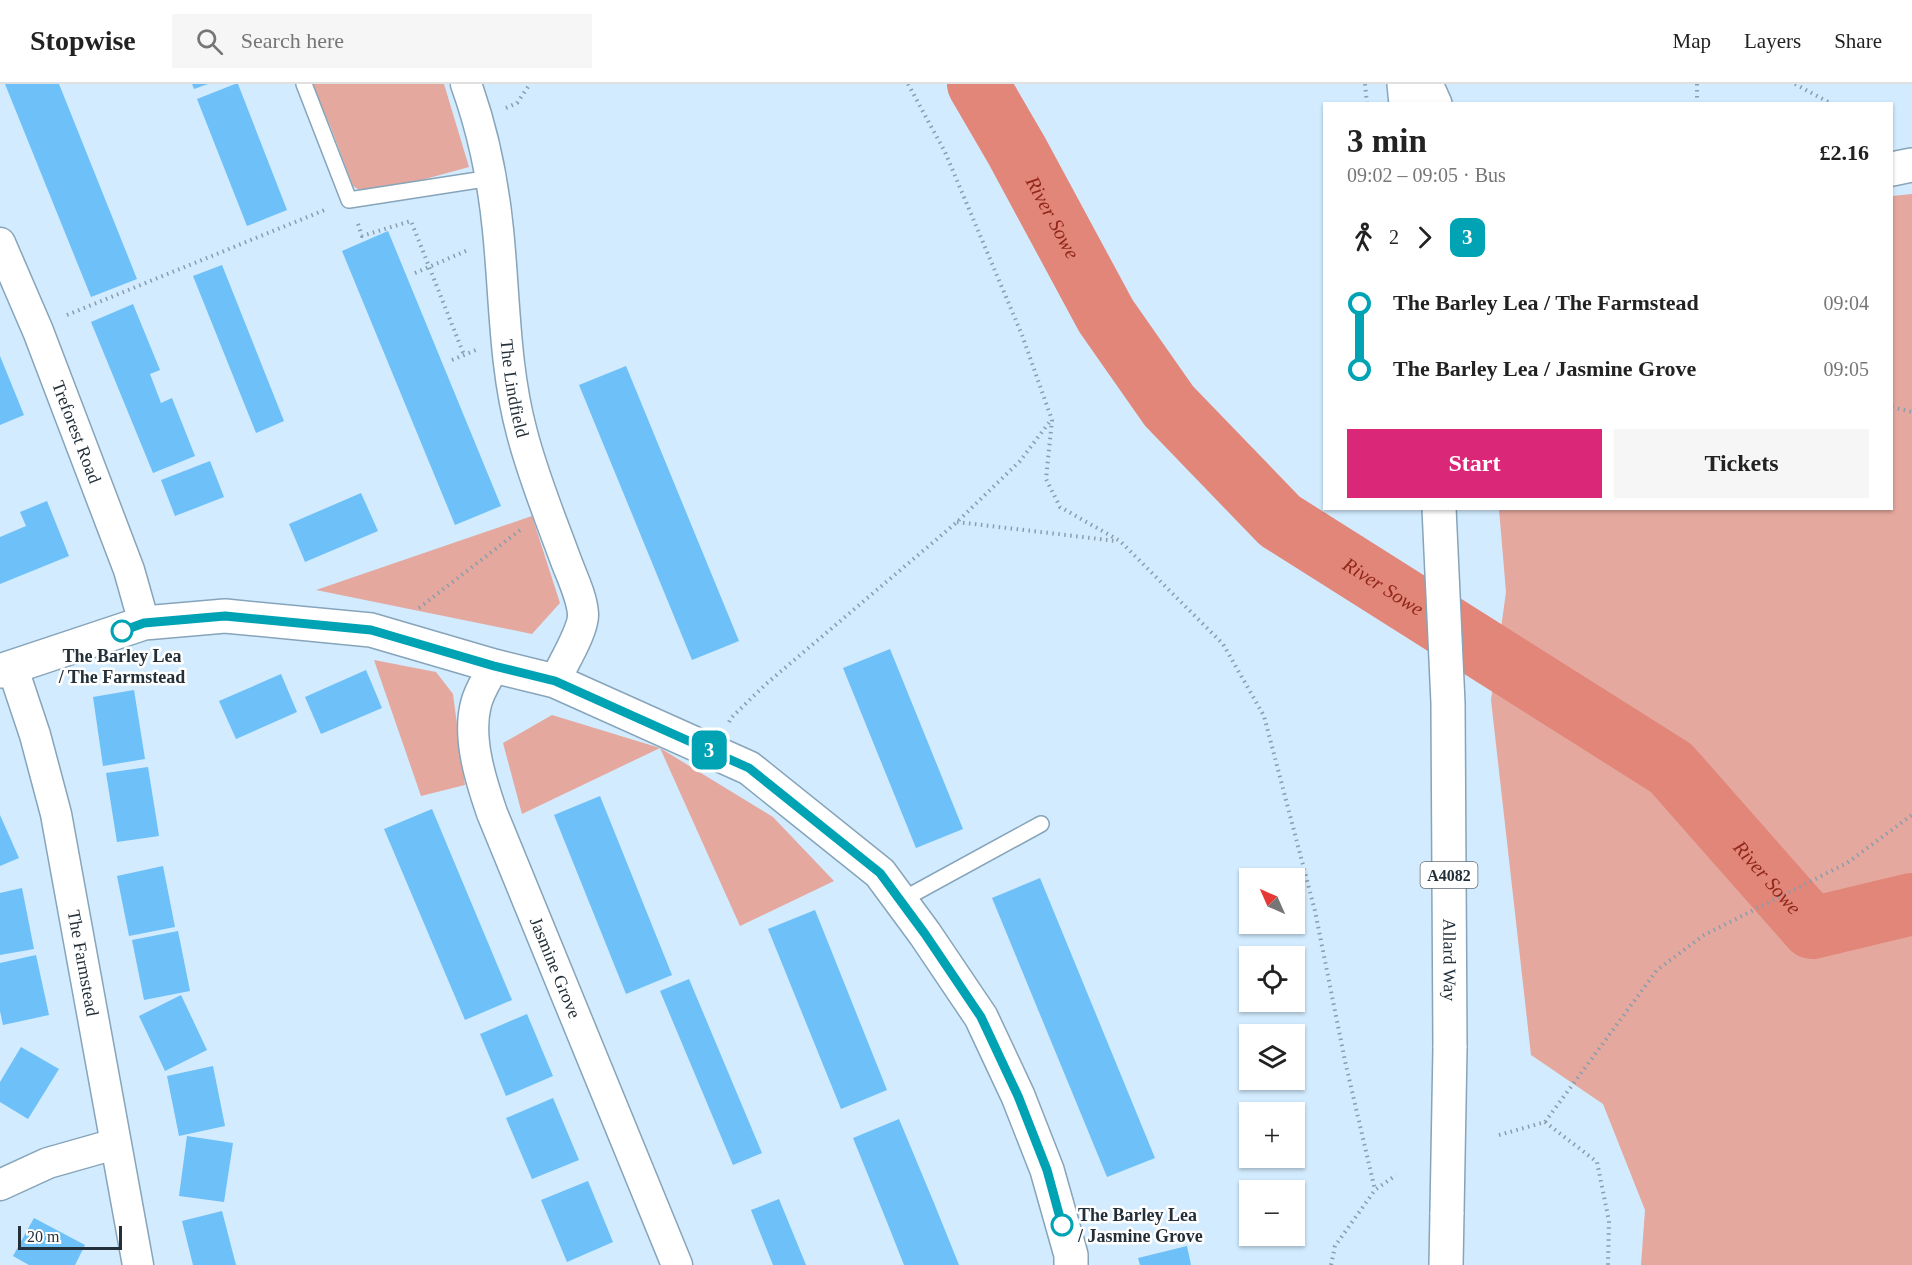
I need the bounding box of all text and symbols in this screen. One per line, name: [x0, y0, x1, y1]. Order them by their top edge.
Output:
search box: [172, 14, 592, 68]
text: Stopwise: [30, 25, 136, 56]
icon: search: [193, 25, 226, 58]
text: Search here: [241, 28, 344, 53]
text: Map: [1673, 29, 1711, 53]
text: Layers: [1744, 29, 1801, 53]
text: Share: [1834, 29, 1882, 53]
text: 3 min: [1347, 123, 1427, 159]
text: £2.16: [1820, 140, 1869, 165]
text: 09:02 – 09:05 · Bus: [1347, 164, 1506, 186]
water label: River Sowe: [1021, 171, 1084, 263]
icon: walk: [1347, 221, 1380, 254]
icon: forward: [1408, 221, 1441, 254]
text: 3: [1462, 225, 1473, 249]
text: 2: [1389, 226, 1399, 248]
text: The Barley Lea / The Farmstead: [1393, 290, 1699, 315]
text: 09:04: [1823, 292, 1869, 314]
street label: The Lindfield: [497, 338, 533, 440]
text: The Barley Lea / Jasmine Grove: [1393, 356, 1696, 381]
text: 09:05: [1823, 358, 1869, 380]
street label: Treforest Road: [48, 378, 105, 486]
button: Start: [1347, 429, 1602, 498]
button: Tickets: [1614, 429, 1869, 498]
water label: River Sowe: [1338, 552, 1428, 620]
marker: The Barley Lea / The Farmstead: [111, 620, 133, 642]
place label: The Barley Lea / The Farmstead: [58, 646, 185, 687]
line badge: 3: [690, 730, 728, 770]
text: 3: [704, 738, 714, 762]
water label: River Sowe: [1729, 835, 1806, 919]
road number: A4082: [1420, 862, 1478, 888]
north arrow: [1239, 868, 1305, 934]
map controls: [1239, 868, 1305, 1246]
street label: The Farmstead: [64, 908, 103, 1018]
street label: Jasmine Grove: [526, 914, 585, 1021]
street label: Allard Way: [1439, 918, 1460, 1001]
button: locate: [1239, 946, 1305, 1012]
button: layers: [1239, 1024, 1305, 1090]
button: +: [1239, 1102, 1305, 1168]
button: −: [1239, 1180, 1305, 1246]
place label: The Barley Lea / Jasmine Grove: [1077, 1205, 1203, 1246]
marker: The Barley Lea / Jasmine Grove: [1051, 1214, 1073, 1236]
scale bar: [18, 1223, 122, 1250]
text: 20 m: [27, 1228, 59, 1245]

